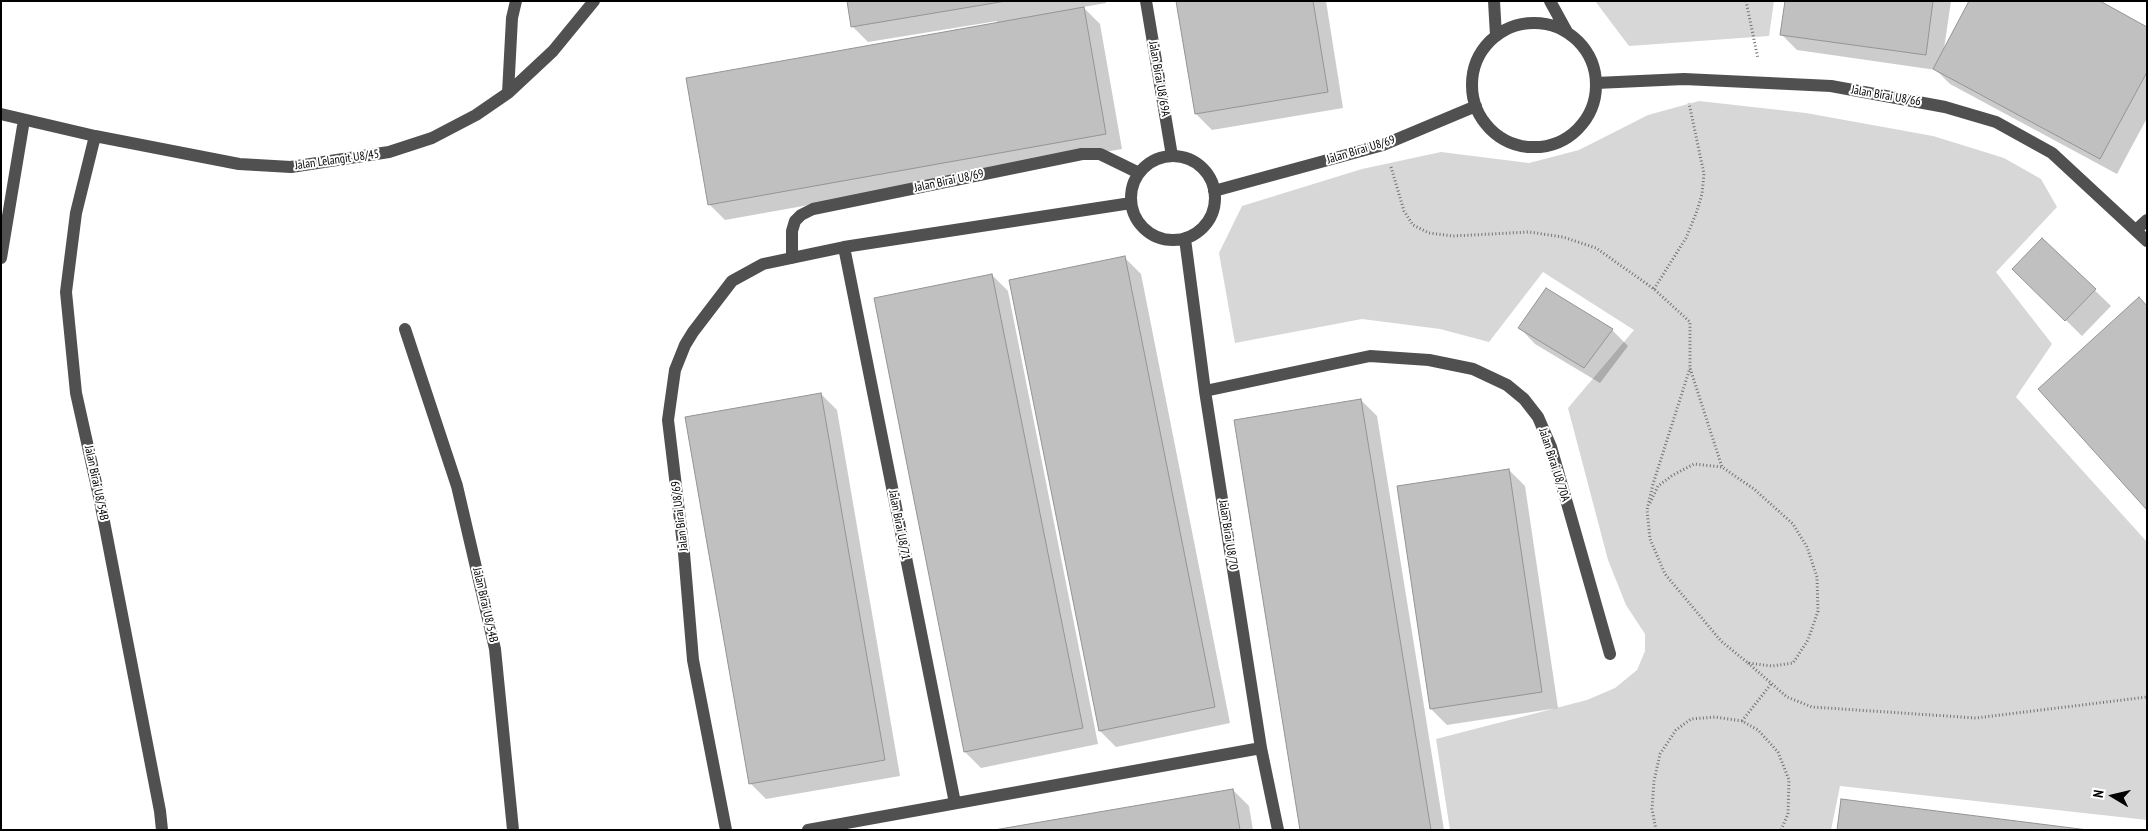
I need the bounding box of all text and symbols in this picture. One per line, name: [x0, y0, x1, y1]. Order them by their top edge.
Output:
street label: Jalan Birai U8/69A: [1145, 40, 1173, 118]
street label: Jalan Birai U8/66: [1850, 83, 1922, 109]
street label: Jalan Birai U8/69: [1325, 133, 1397, 167]
street label: Jalan Lelangit U8/45: [294, 147, 380, 173]
street label: Jalan Birai U8/69: [913, 167, 985, 195]
street label: Jalan Birai U8/70A: [1535, 427, 1573, 503]
street label: Jalan Birai U8/54B: [81, 444, 111, 522]
street label: Jalan Birai U8/69: [669, 480, 691, 552]
street label: Jalan Birai U8/71: [885, 489, 913, 561]
street label: Jalan Birai U8/70: [1215, 499, 1241, 571]
street label: Jalan Birai U8/54B: [469, 566, 501, 644]
north arrow: [2088, 771, 2138, 821]
text: N: [2089, 789, 2108, 799]

